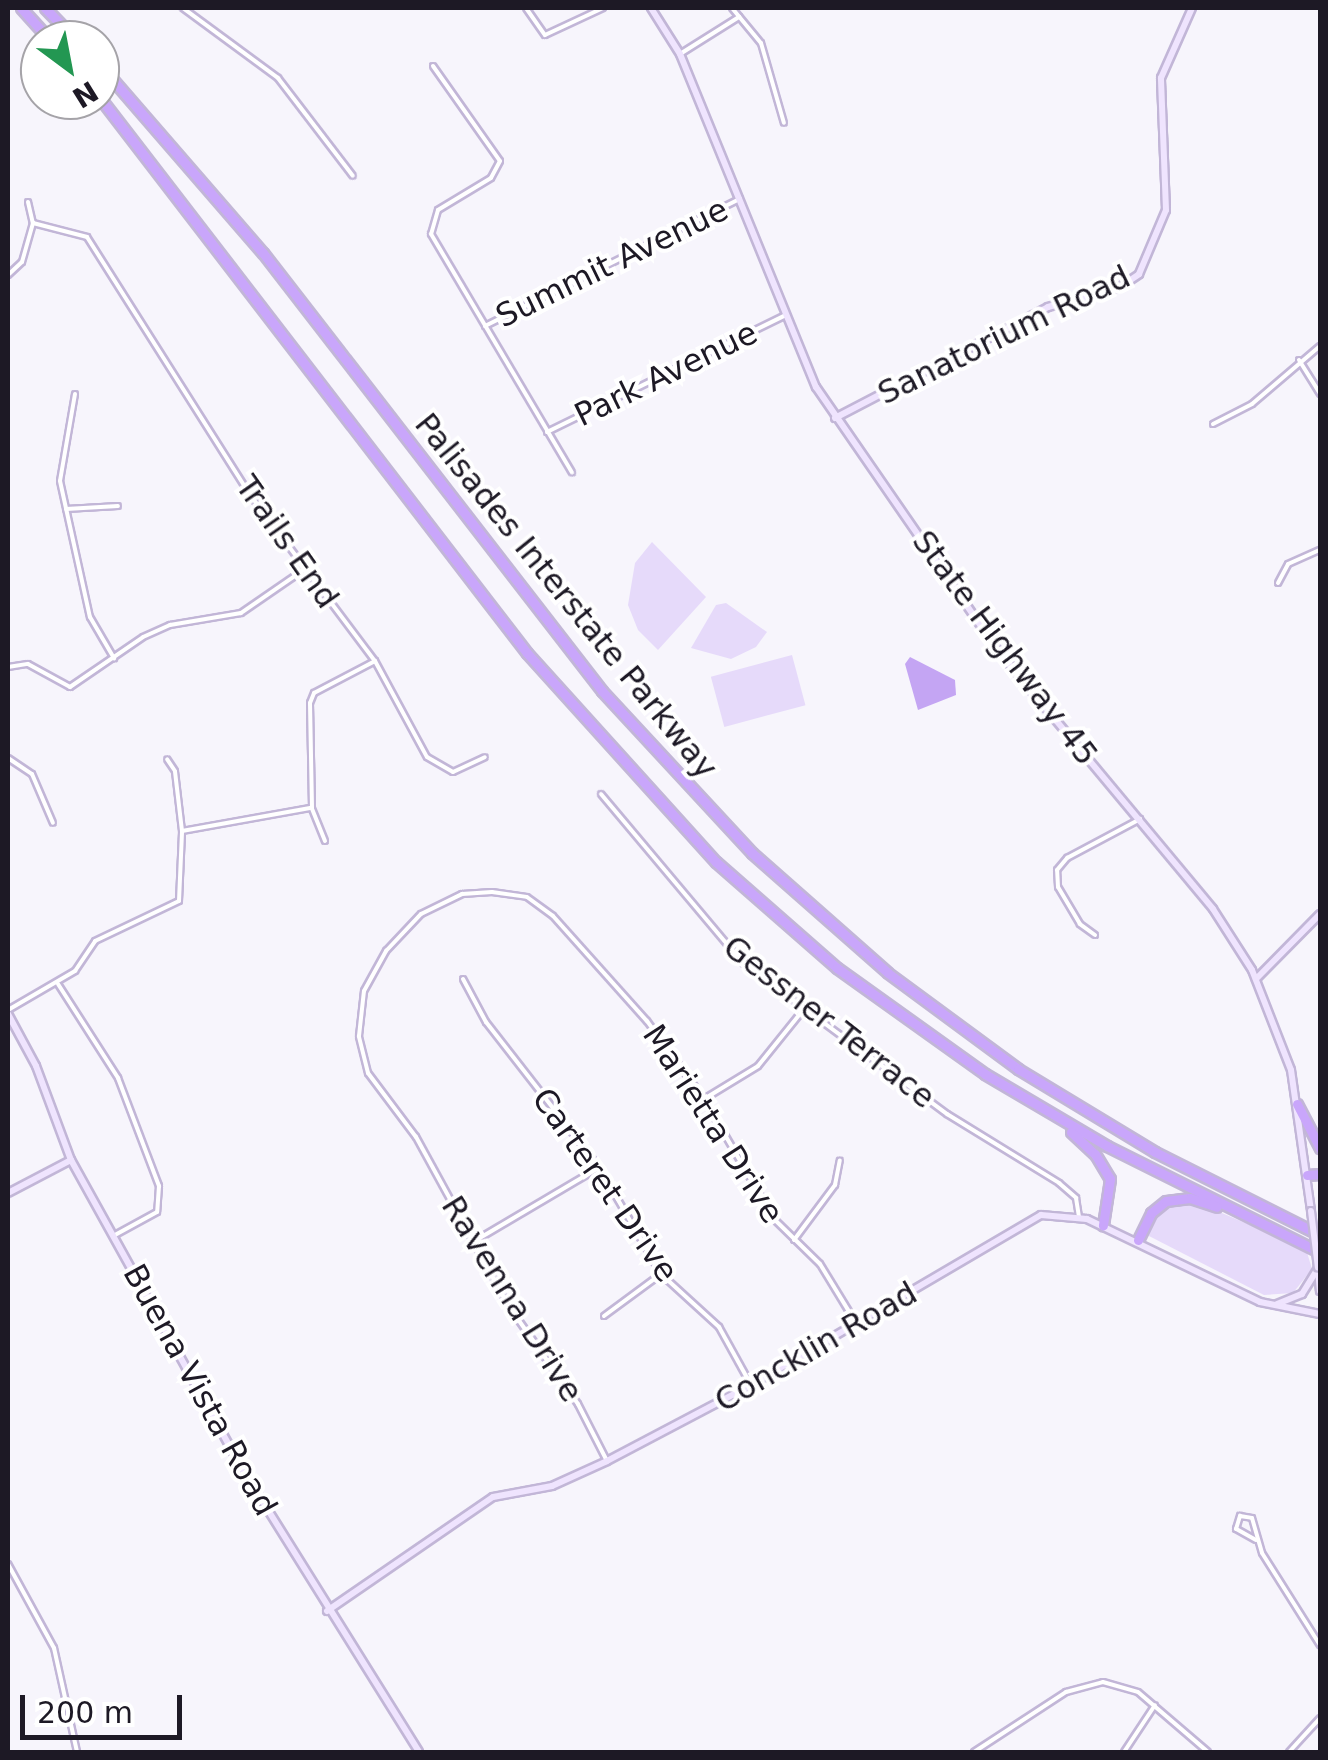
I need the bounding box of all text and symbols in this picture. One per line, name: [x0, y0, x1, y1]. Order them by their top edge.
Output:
north arrow: [20, 20, 120, 120]
text: N: [66, 74, 104, 114]
street label: Summit Avenue: [490, 190, 734, 336]
street label: Sanatorium Road: [872, 257, 1136, 413]
street label: Park Avenue: [569, 313, 763, 435]
street label: Palisades Interstate Parkway: [407, 406, 725, 786]
street label: Trails End: [227, 468, 347, 616]
street label: State Highway 45: [904, 523, 1106, 773]
street label: Gessner Terrace: [716, 928, 942, 1116]
street label: Marietta Drive: [634, 1017, 792, 1231]
street label: Carteret Drive: [524, 1081, 686, 1289]
street label: Ravenna Drive: [433, 1189, 591, 1409]
street label: Buena Vista Road: [115, 1258, 285, 1522]
street label: Concklin Road: [708, 1274, 924, 1420]
scale bar: [25, 1675, 188, 1737]
text: 200 m: [37, 1695, 133, 1730]

